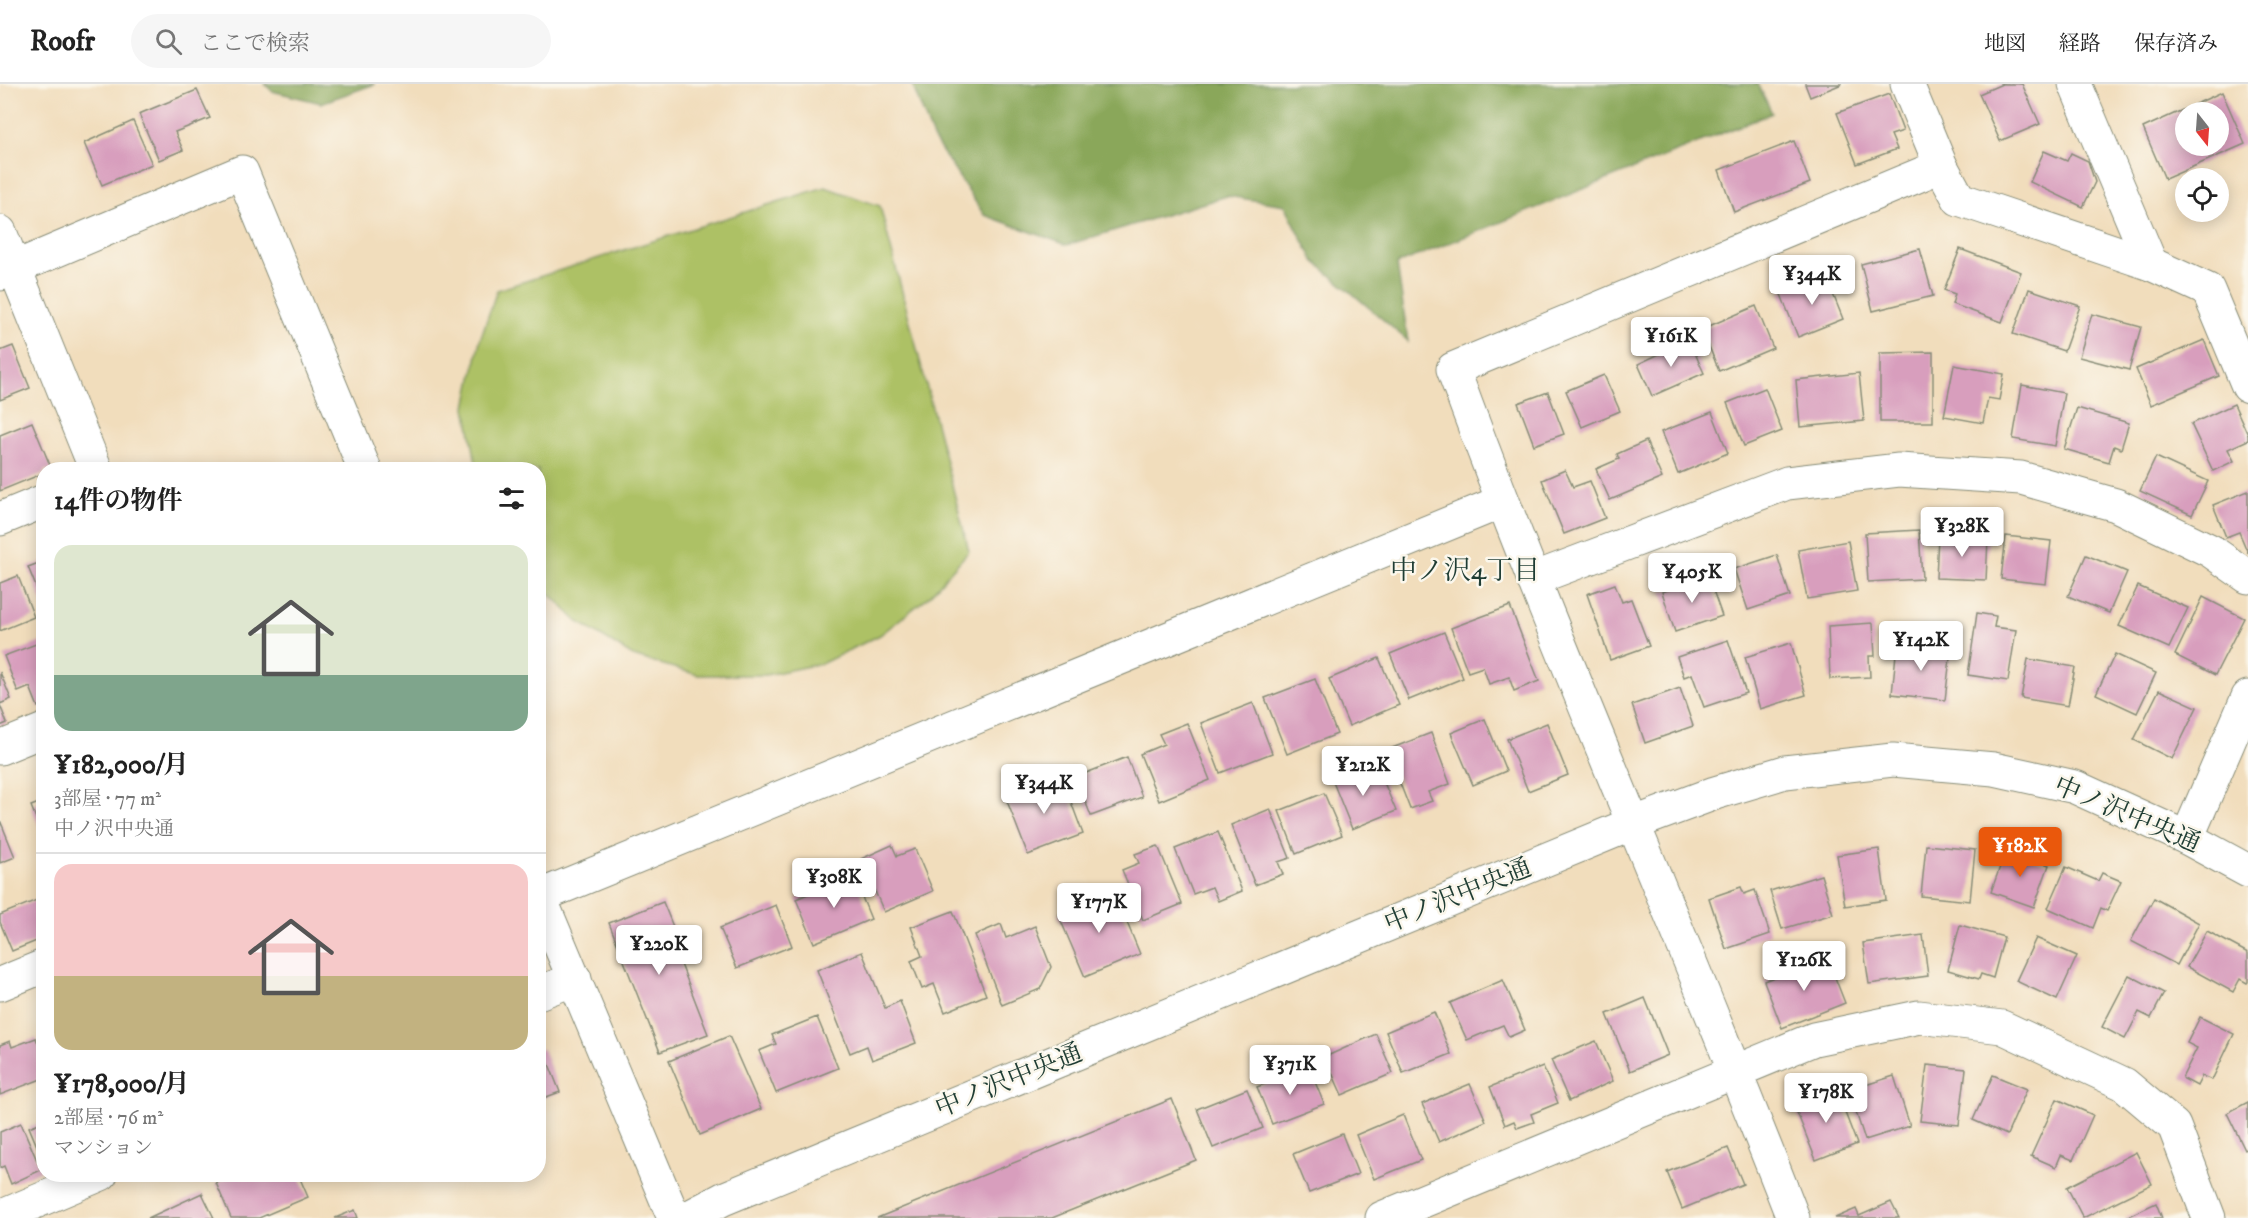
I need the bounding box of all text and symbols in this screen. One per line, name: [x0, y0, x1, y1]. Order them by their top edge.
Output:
search box: [131, 14, 551, 68]
text: Roofr: [30, 24, 95, 59]
icon: search: [152, 25, 185, 58]
text: ここで検索: [200, 30, 310, 57]
text: 地図: [1984, 31, 2026, 57]
text: 経路: [2059, 31, 2101, 57]
text: 保存済み: [2134, 31, 2218, 57]
north arrow: [2175, 102, 2229, 156]
map controls: [2175, 102, 2229, 222]
button: locate: [2175, 168, 2229, 222]
pin: ¥344K: [1770, 255, 1854, 306]
text: ¥344K: [1783, 262, 1841, 287]
pin: ¥161K: [1629, 317, 1713, 368]
text: ¥161K: [1645, 324, 1697, 349]
icon: filters: [495, 482, 528, 515]
text: 14件の物件: [54, 485, 183, 518]
pin: ¥328K: [1920, 507, 2004, 558]
text: ¥328K: [1935, 514, 1989, 539]
pin: ¥405K: [1650, 553, 1734, 604]
district label: 中ノ沢4丁目: [1390, 554, 1540, 588]
text: ¥405K: [1662, 560, 1722, 585]
icon: home: [237, 584, 345, 692]
pin: ¥142K: [1879, 621, 1963, 672]
text: ¥142K: [1893, 628, 1949, 653]
pin: ¥212K: [1321, 746, 1405, 797]
text: ¥182,000/月: [54, 749, 189, 782]
text: ¥212K: [1336, 753, 1390, 778]
pin: ¥344K: [1002, 764, 1086, 815]
street label: 中ノ沢中央通: [2049, 769, 2205, 861]
text: ¥344K: [1015, 771, 1073, 796]
text: 3部屋 · 77 m²: [54, 787, 161, 812]
text: 中ノ沢中央通: [54, 817, 174, 842]
pin: ¥182K: [1978, 827, 2062, 878]
text: ¥182K: [1993, 834, 2047, 859]
street label: 中ノ沢中央通: [1379, 851, 1537, 941]
pin: ¥308K: [792, 858, 876, 909]
text: ¥308K: [806, 865, 862, 890]
pin: ¥177K: [1057, 883, 1141, 934]
text: ¥177K: [1071, 890, 1127, 915]
icon: home: [237, 903, 345, 1011]
pin: ¥220K: [617, 925, 701, 976]
text: ¥220K: [630, 932, 688, 957]
pin: ¥126K: [1762, 941, 1846, 992]
text: ¥126K: [1776, 948, 1832, 973]
street label: 中ノ沢中央通: [930, 1036, 1088, 1126]
pin: ¥371K: [1248, 1045, 1332, 1096]
text: ¥371K: [1264, 1052, 1316, 1077]
text: ¥178,000/月: [54, 1068, 190, 1101]
pin: ¥178K: [1784, 1073, 1868, 1124]
text: ¥178K: [1798, 1080, 1854, 1105]
text: 2部屋 · 76 m²: [54, 1106, 163, 1131]
text: マンション: [54, 1136, 153, 1161]

